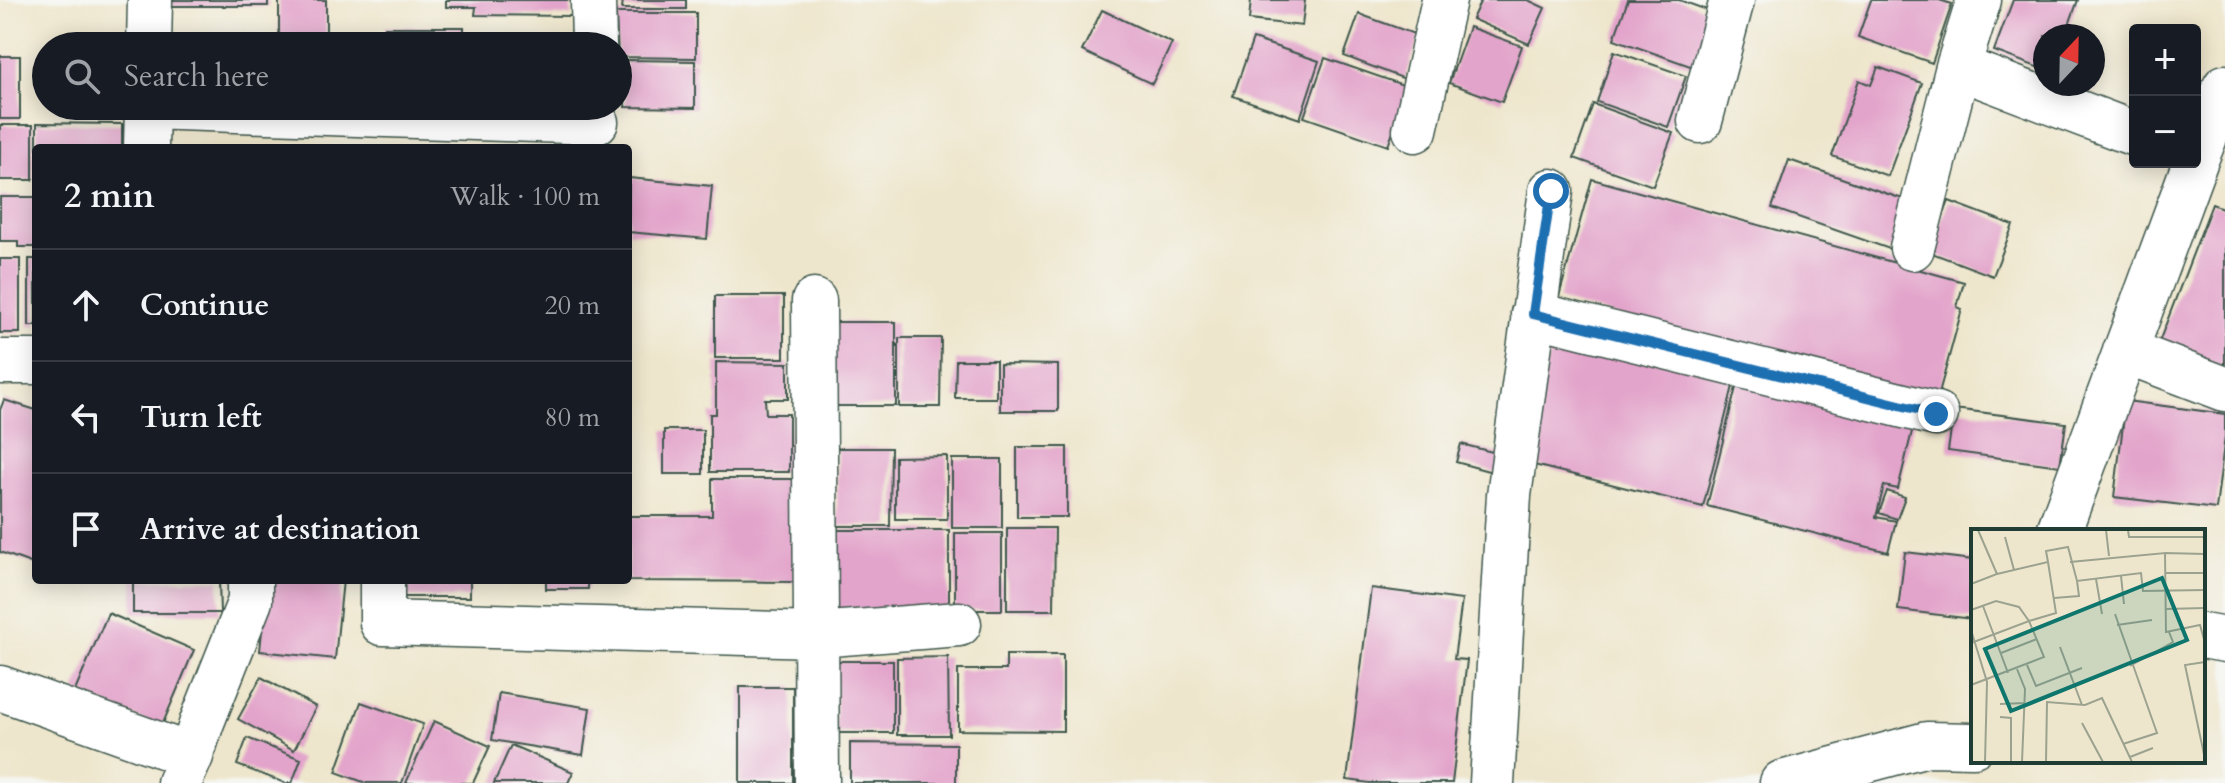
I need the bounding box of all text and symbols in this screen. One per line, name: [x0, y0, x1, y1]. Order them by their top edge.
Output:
north arrow: [2033, 24, 2105, 96]
map controls: [2129, 24, 2201, 168]
button: +: [2129, 24, 2201, 96]
search box: [32, 32, 632, 120]
icon: search: [60, 54, 104, 98]
text: Search here: [124, 56, 269, 97]
button: −: [2129, 96, 2201, 168]
text: 2 min: [64, 173, 155, 219]
route start: [1533, 173, 1569, 209]
text: Walk · 100 m: [450, 179, 600, 214]
icon: ahead: [64, 283, 108, 327]
text: Continue: [140, 285, 269, 326]
text: 20 m: [544, 288, 600, 323]
icon: left: [64, 395, 108, 439]
route end: [1918, 396, 1954, 432]
text: Turn left: [140, 397, 262, 438]
text: 80 m: [544, 400, 600, 435]
icon: arrive: [64, 507, 108, 551]
text: Arrive at destination: [140, 509, 420, 550]
inset map: [1971, 529, 2205, 763]

